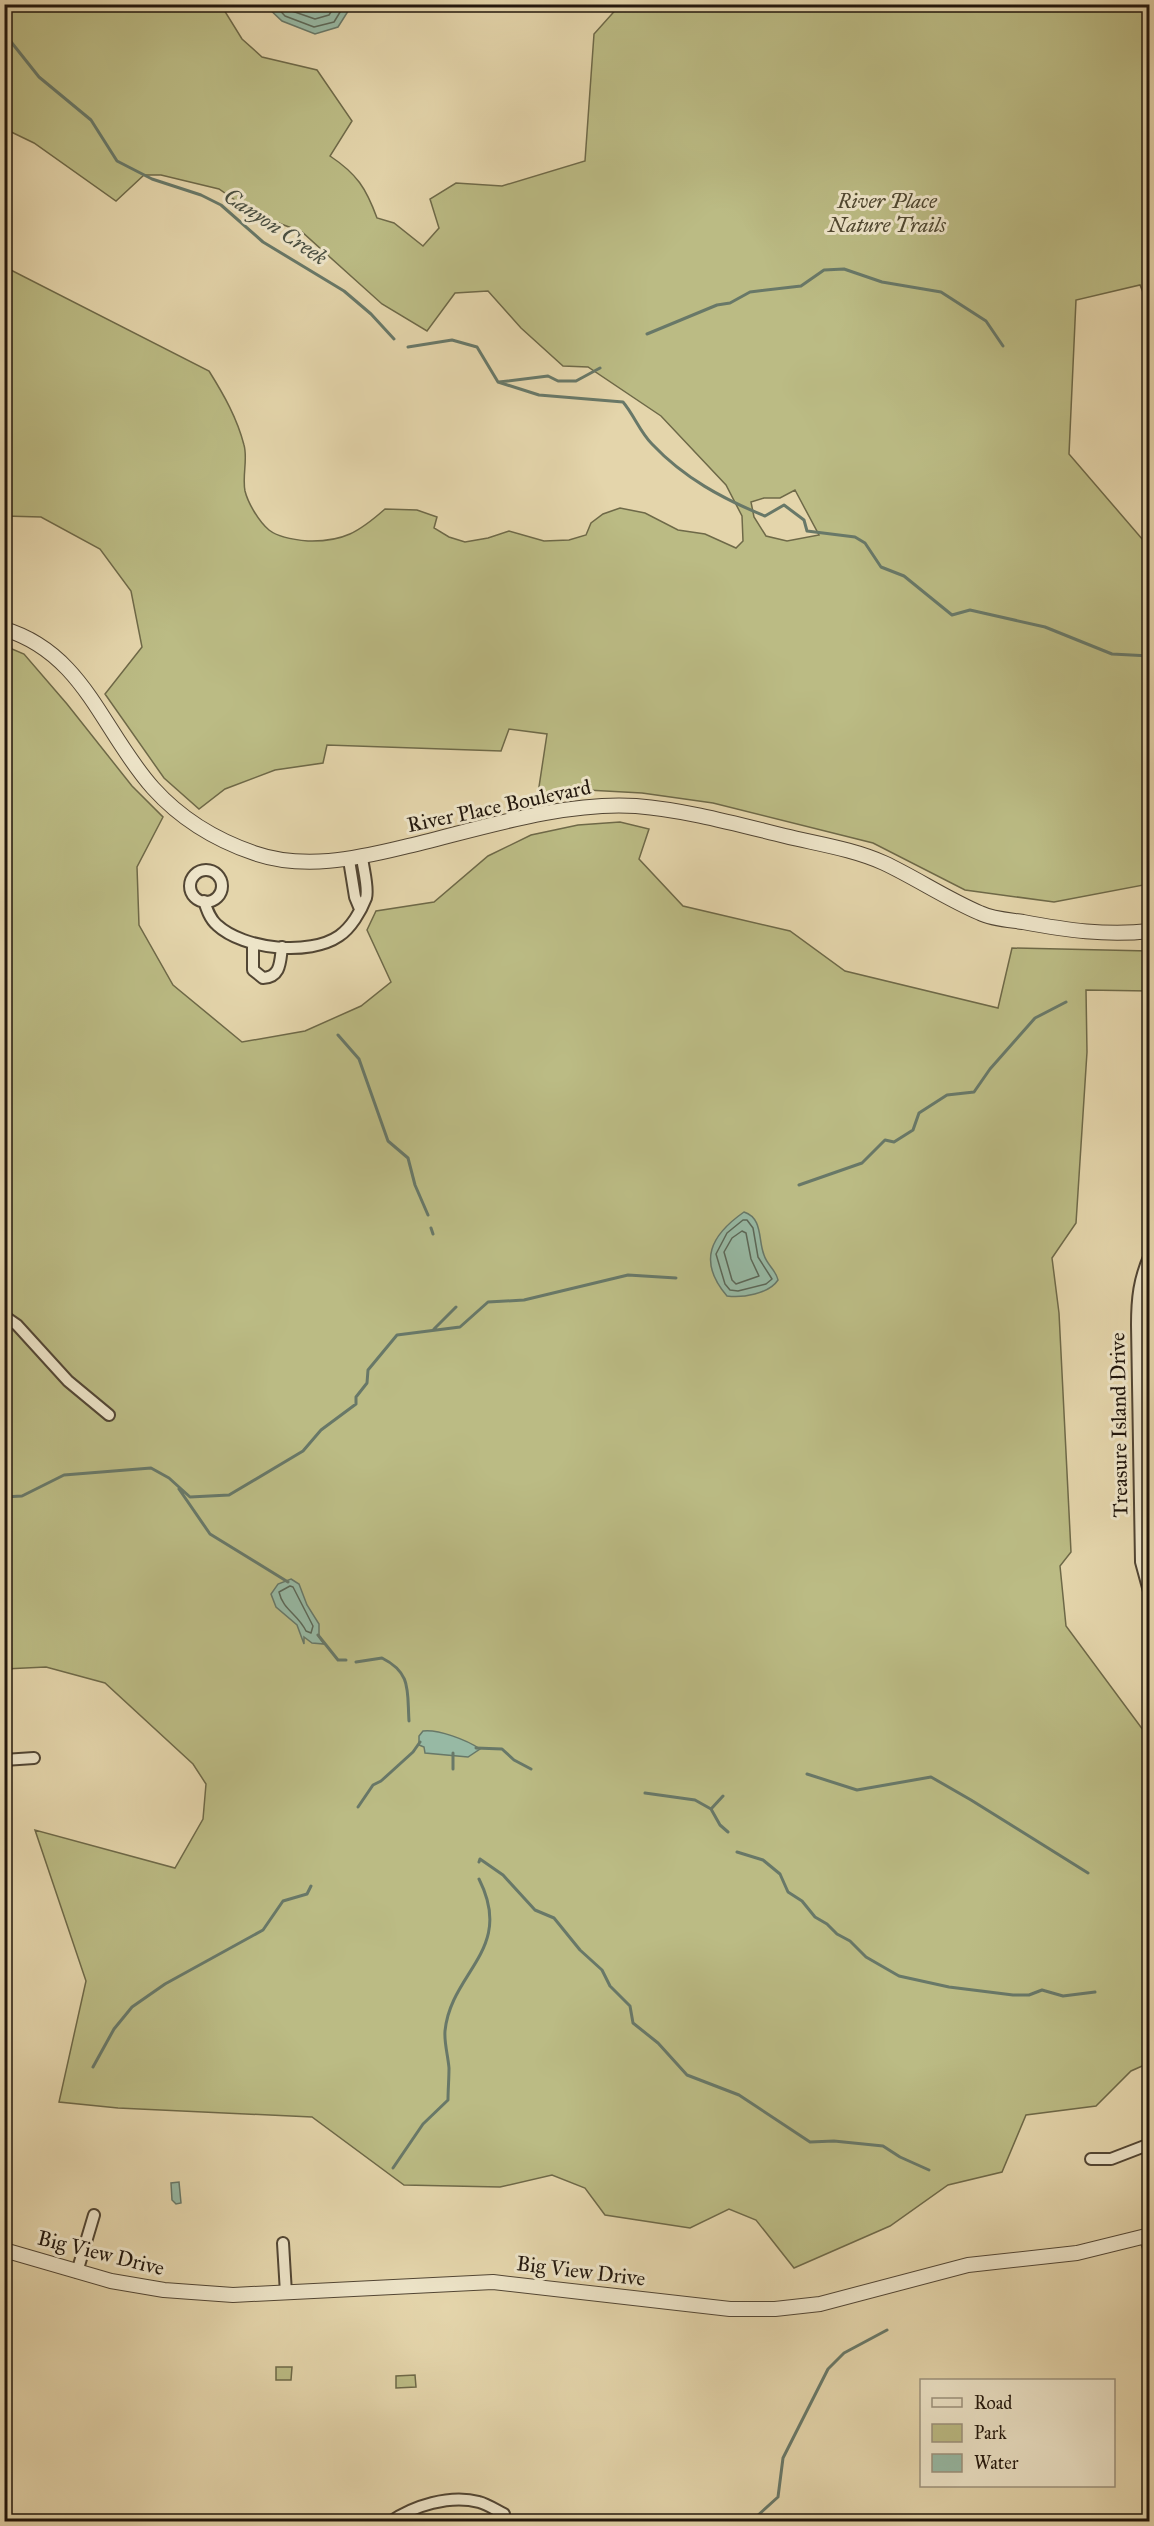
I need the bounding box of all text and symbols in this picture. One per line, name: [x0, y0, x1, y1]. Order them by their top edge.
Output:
water label: Canyon Creek: [219, 182, 333, 271]
park label: River Place Nature Trails: [827, 188, 947, 238]
street label: River Place Boulevard: [405, 774, 594, 838]
street label: Treasure Island Drive: [1104, 1332, 1134, 1518]
street label: Big View Drive: [35, 2225, 167, 2281]
street label: Big View Drive: [515, 2250, 647, 2292]
legend: [920, 2379, 1115, 2487]
text: Road: [974, 2392, 1012, 2414]
text: Park: [974, 2422, 1007, 2444]
text: Water: [974, 2452, 1019, 2474]

